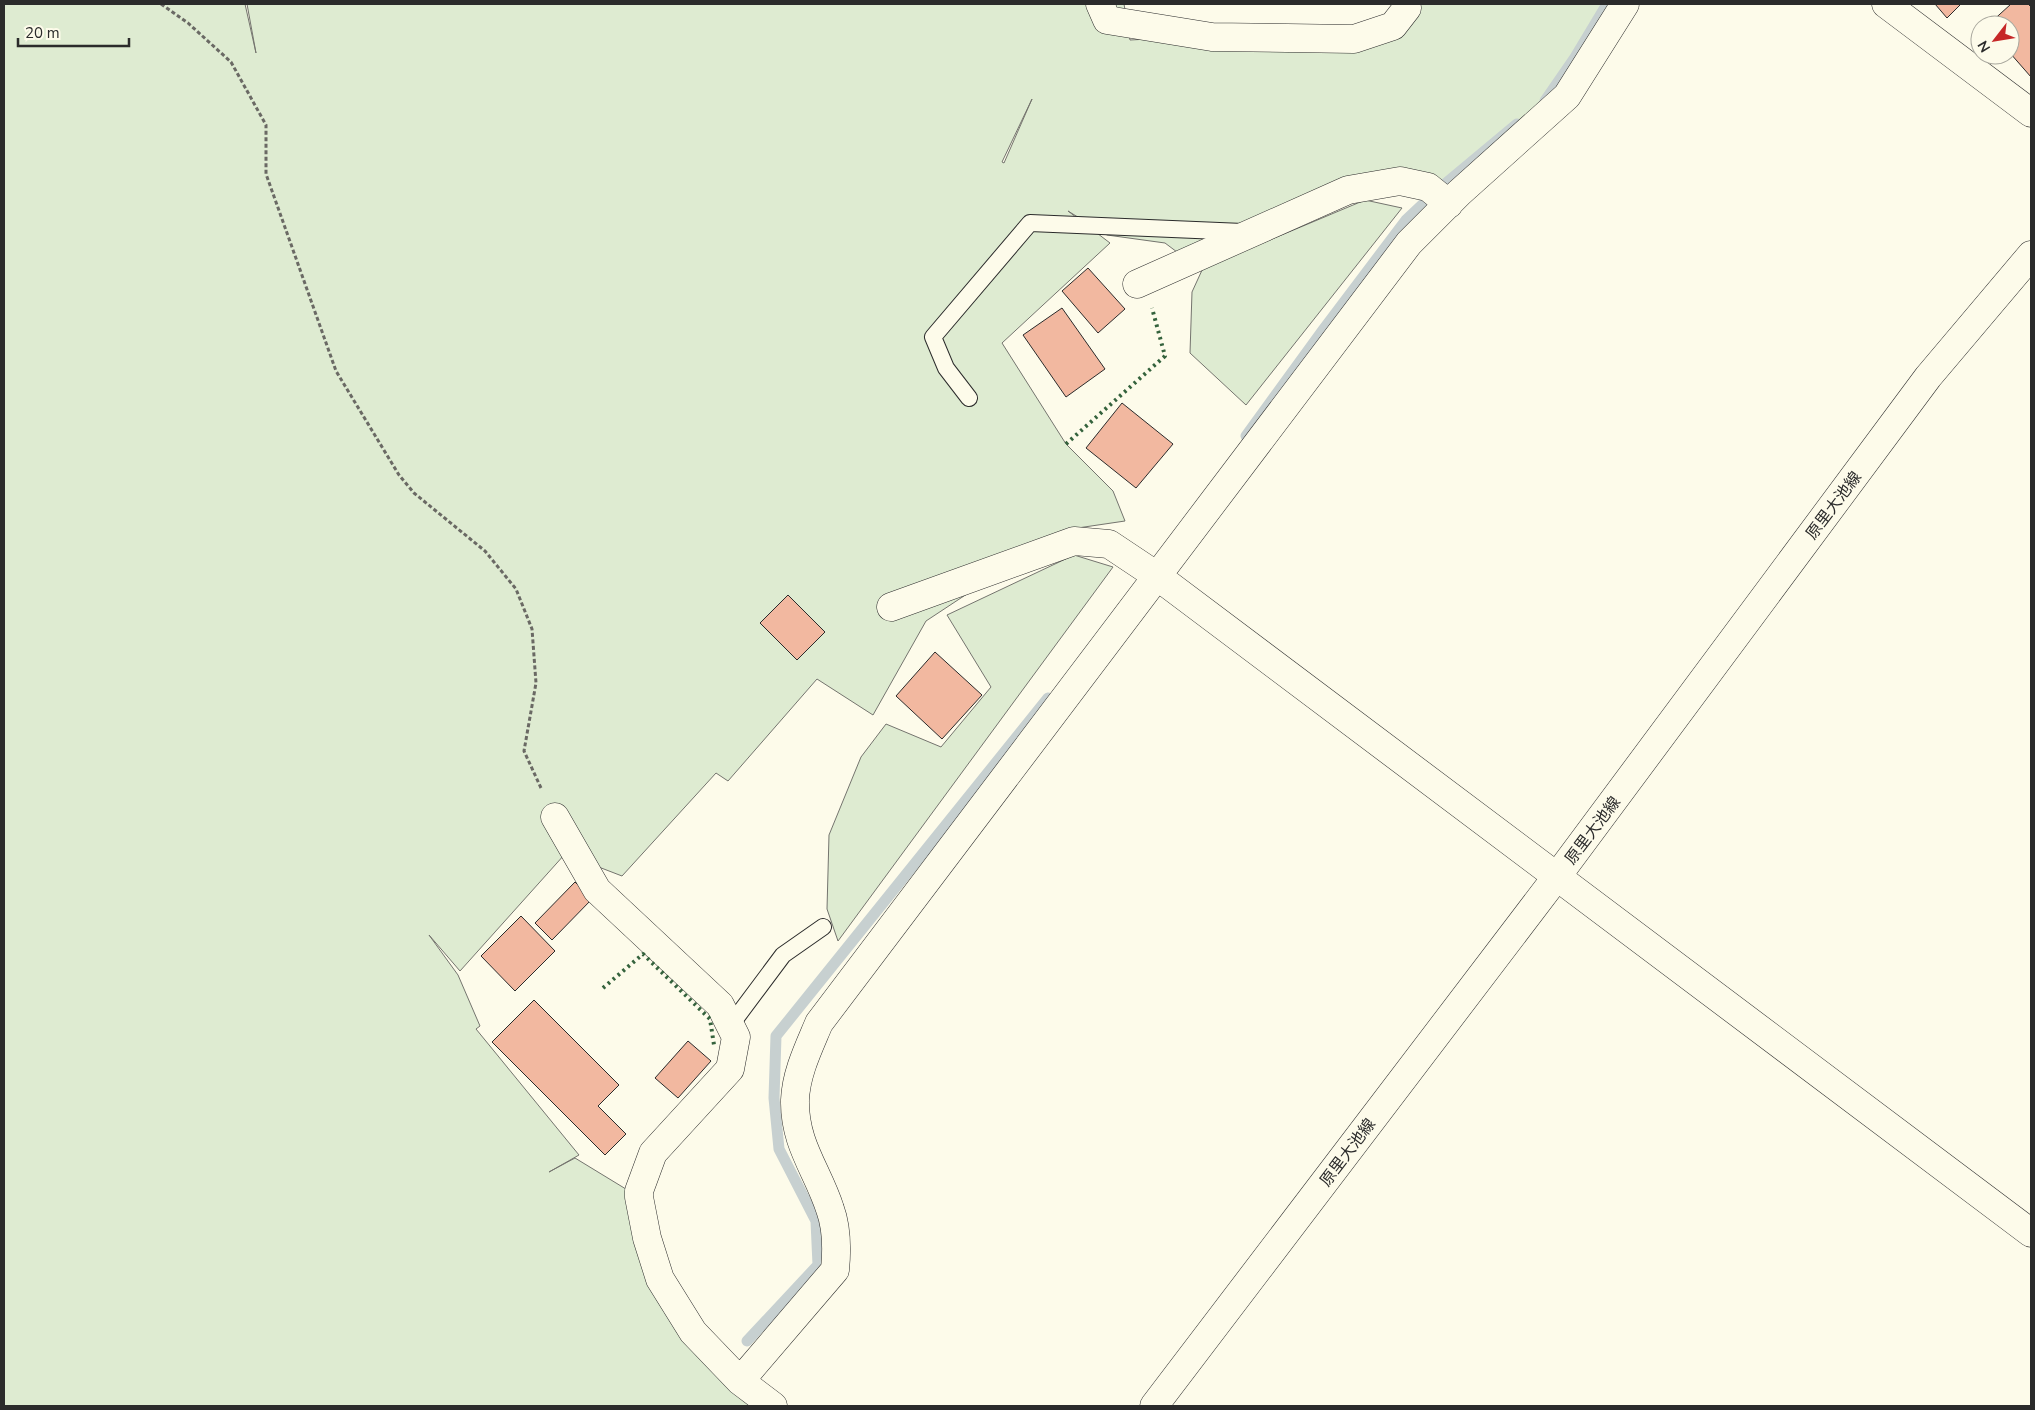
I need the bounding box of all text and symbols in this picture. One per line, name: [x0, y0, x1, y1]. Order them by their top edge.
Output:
scale bar: [18, 15, 129, 47]
north arrow: [1970, 15, 2020, 65]
text: 20 m: [25, 23, 60, 43]
text: N: [1973, 37, 1995, 56]
street label: 原里大池線: [1801, 467, 1867, 544]
street label: 原里大池線: [1560, 792, 1626, 869]
street label: 原里大池線: [1315, 1114, 1381, 1191]

